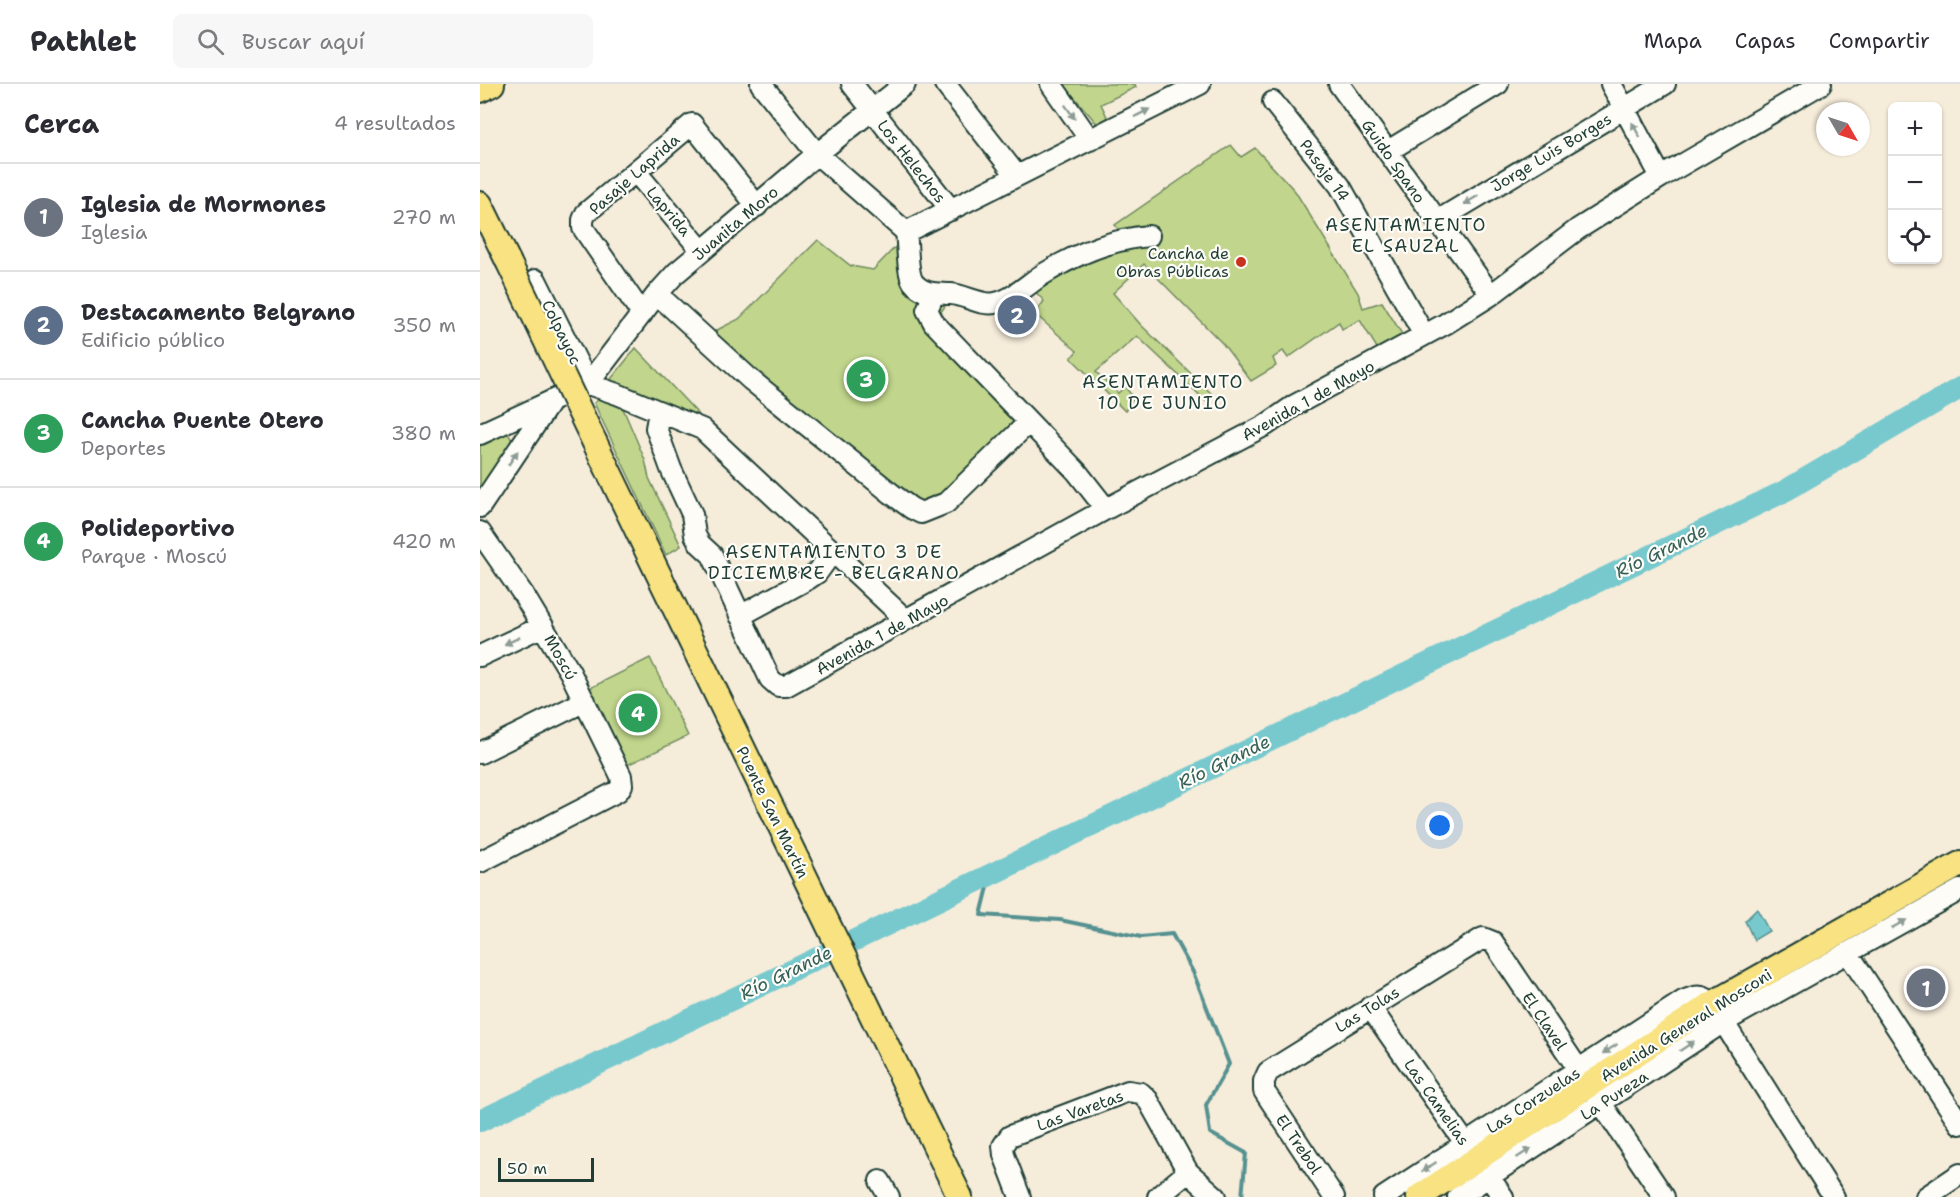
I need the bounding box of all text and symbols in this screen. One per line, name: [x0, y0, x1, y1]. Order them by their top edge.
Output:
search box: [173, 14, 593, 68]
text: Pathlet: [30, 22, 137, 60]
icon: search: [194, 25, 227, 58]
text: Buscar aquí: [242, 27, 365, 56]
text: Mapa: [1644, 27, 1702, 55]
text: Capas: [1735, 27, 1796, 55]
text: Compartir: [1829, 27, 1930, 55]
north arrow: [1816, 102, 1870, 156]
map controls: [1888, 102, 1942, 264]
button: +: [1888, 102, 1942, 156]
one-way arrow: [1064, 103, 1076, 119]
text: Cerca: [24, 106, 99, 141]
one-way arrow: [1134, 108, 1151, 118]
street label: Jorge Luis Borges: [1487, 108, 1615, 197]
text: 4 resultados: [334, 110, 456, 136]
street label: Los Helechos: [872, 115, 951, 207]
street label: Guido Spano: [1357, 115, 1430, 207]
one-way arrow: [1631, 122, 1641, 139]
street label: Pasaje Laprida: [585, 130, 683, 218]
street label: Pasaje 14: [1295, 135, 1354, 206]
button: −: [1888, 156, 1942, 210]
street label: Juanita Moro: [688, 181, 783, 265]
street label: Laprida: [643, 182, 695, 240]
text: Iglesia de Mormones: [81, 190, 326, 219]
one-way arrow: [1463, 195, 1479, 206]
text: 1: [39, 204, 48, 230]
text: 270 m: [392, 204, 456, 230]
button: locate: [1888, 210, 1942, 264]
district label: ASENTAMIENTO EL SAUZAL: [1325, 213, 1487, 258]
text: Iglesia: [81, 219, 147, 245]
place label: Cancha de Obras Públicas: [1116, 243, 1229, 282]
marker: Cancha de Obras Públicas: [1234, 255, 1248, 269]
pin: 2: [998, 292, 1036, 338]
street label: Colpayoc: [537, 296, 586, 368]
text: Destacamento Belgrano: [81, 298, 355, 327]
text: 2: [37, 312, 51, 338]
text: 350 m: [392, 312, 456, 338]
text: Edificio público: [81, 327, 225, 353]
street label: Avenida 1 de Mayo: [1238, 355, 1378, 446]
pin: 3: [846, 356, 886, 402]
district label: ASENTAMIENTO 10 DE JUNIO: [1082, 370, 1244, 415]
text: Cancha Puente Otero: [81, 406, 324, 435]
text: 3: [37, 420, 51, 446]
text: 380 m: [391, 420, 456, 446]
text: Deportes: [81, 435, 166, 461]
one-way arrow: [507, 450, 518, 467]
text: Polideportivo: [81, 514, 235, 543]
water label: Río Grande: [1611, 518, 1711, 584]
text: 4: [37, 528, 51, 554]
text: 420 m: [392, 528, 456, 554]
district label: ASENTAMIENTO 3 DE DICIEMBRE - BELGRANO: [708, 540, 960, 585]
text: Parque · Moscú: [81, 543, 227, 569]
street label: Avenida 1 de Mayo: [812, 589, 952, 680]
street label: Moscú: [539, 631, 582, 684]
one-way arrow: [503, 636, 520, 645]
pin: 4: [618, 690, 658, 736]
water label: Río Grande: [1174, 729, 1274, 795]
street label: Puente San Martín: [731, 743, 814, 882]
your location: [1425, 811, 1454, 840]
one-way arrow: [1891, 919, 1908, 929]
water label: Río Grande: [736, 940, 836, 1006]
street label: Avenida General Mosconi: [1597, 964, 1776, 1087]
pin: 1: [1906, 966, 1946, 1010]
street label: Las Tolas: [1331, 981, 1403, 1037]
street label: El Clavel: [1517, 988, 1572, 1055]
one-way arrow: [1679, 1041, 1695, 1052]
one-way arrow: [1602, 1043, 1618, 1054]
street label: Las Camelias: [1399, 1055, 1474, 1150]
street label: Las Corzuelas: [1482, 1062, 1584, 1139]
street label: La Pureza: [1576, 1066, 1652, 1125]
street label: Las Varetas: [1034, 1085, 1127, 1136]
street label: El Trebol: [1271, 1110, 1326, 1178]
one-way arrow: [1516, 1147, 1532, 1159]
scale bar: [498, 1155, 594, 1182]
text: 50 m: [507, 1158, 547, 1179]
one-way arrow: [1421, 1162, 1437, 1173]

